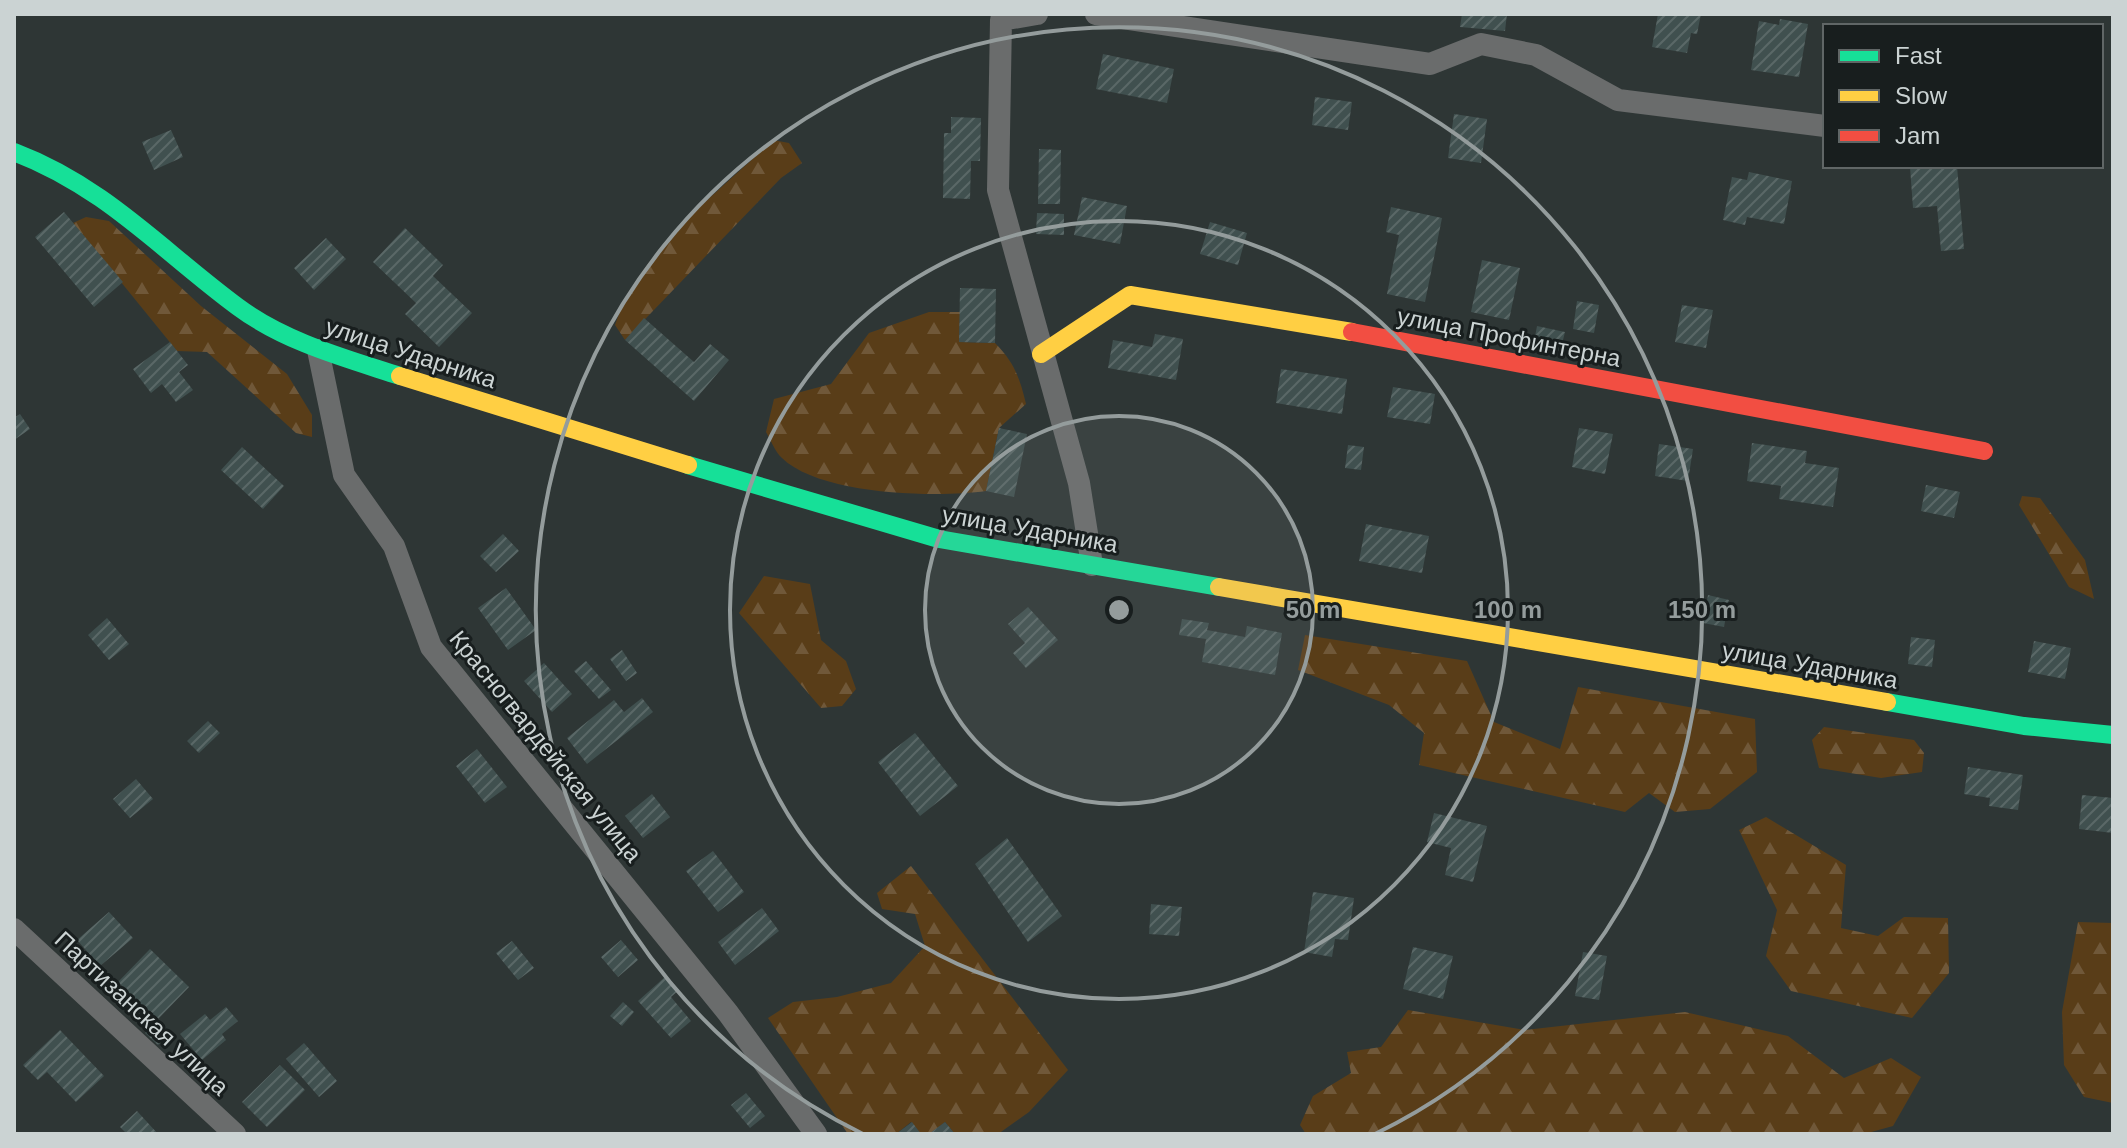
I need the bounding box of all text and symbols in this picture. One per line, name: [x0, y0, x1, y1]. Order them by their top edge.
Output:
legend: [1823, 24, 2103, 168]
text: Fast: [1895, 42, 1942, 69]
text: Slow: [1895, 82, 1948, 109]
text: Jam: [1895, 122, 1940, 149]
street label: улица Профинтерна: [1395, 302, 1624, 372]
street label: улица Ударника: [322, 313, 500, 394]
street label: улица Ударника: [940, 500, 1121, 558]
centre of rings: [1105, 596, 1133, 624]
text: 50 m: [1286, 596, 1340, 623]
text: 100 m: [1474, 596, 1542, 623]
text: 150 m: [1668, 596, 1736, 623]
street label: Красногвардейская улица: [444, 625, 648, 867]
street label: улица Ударника: [1720, 636, 1901, 694]
street label: Партизанская улица: [50, 926, 235, 1101]

